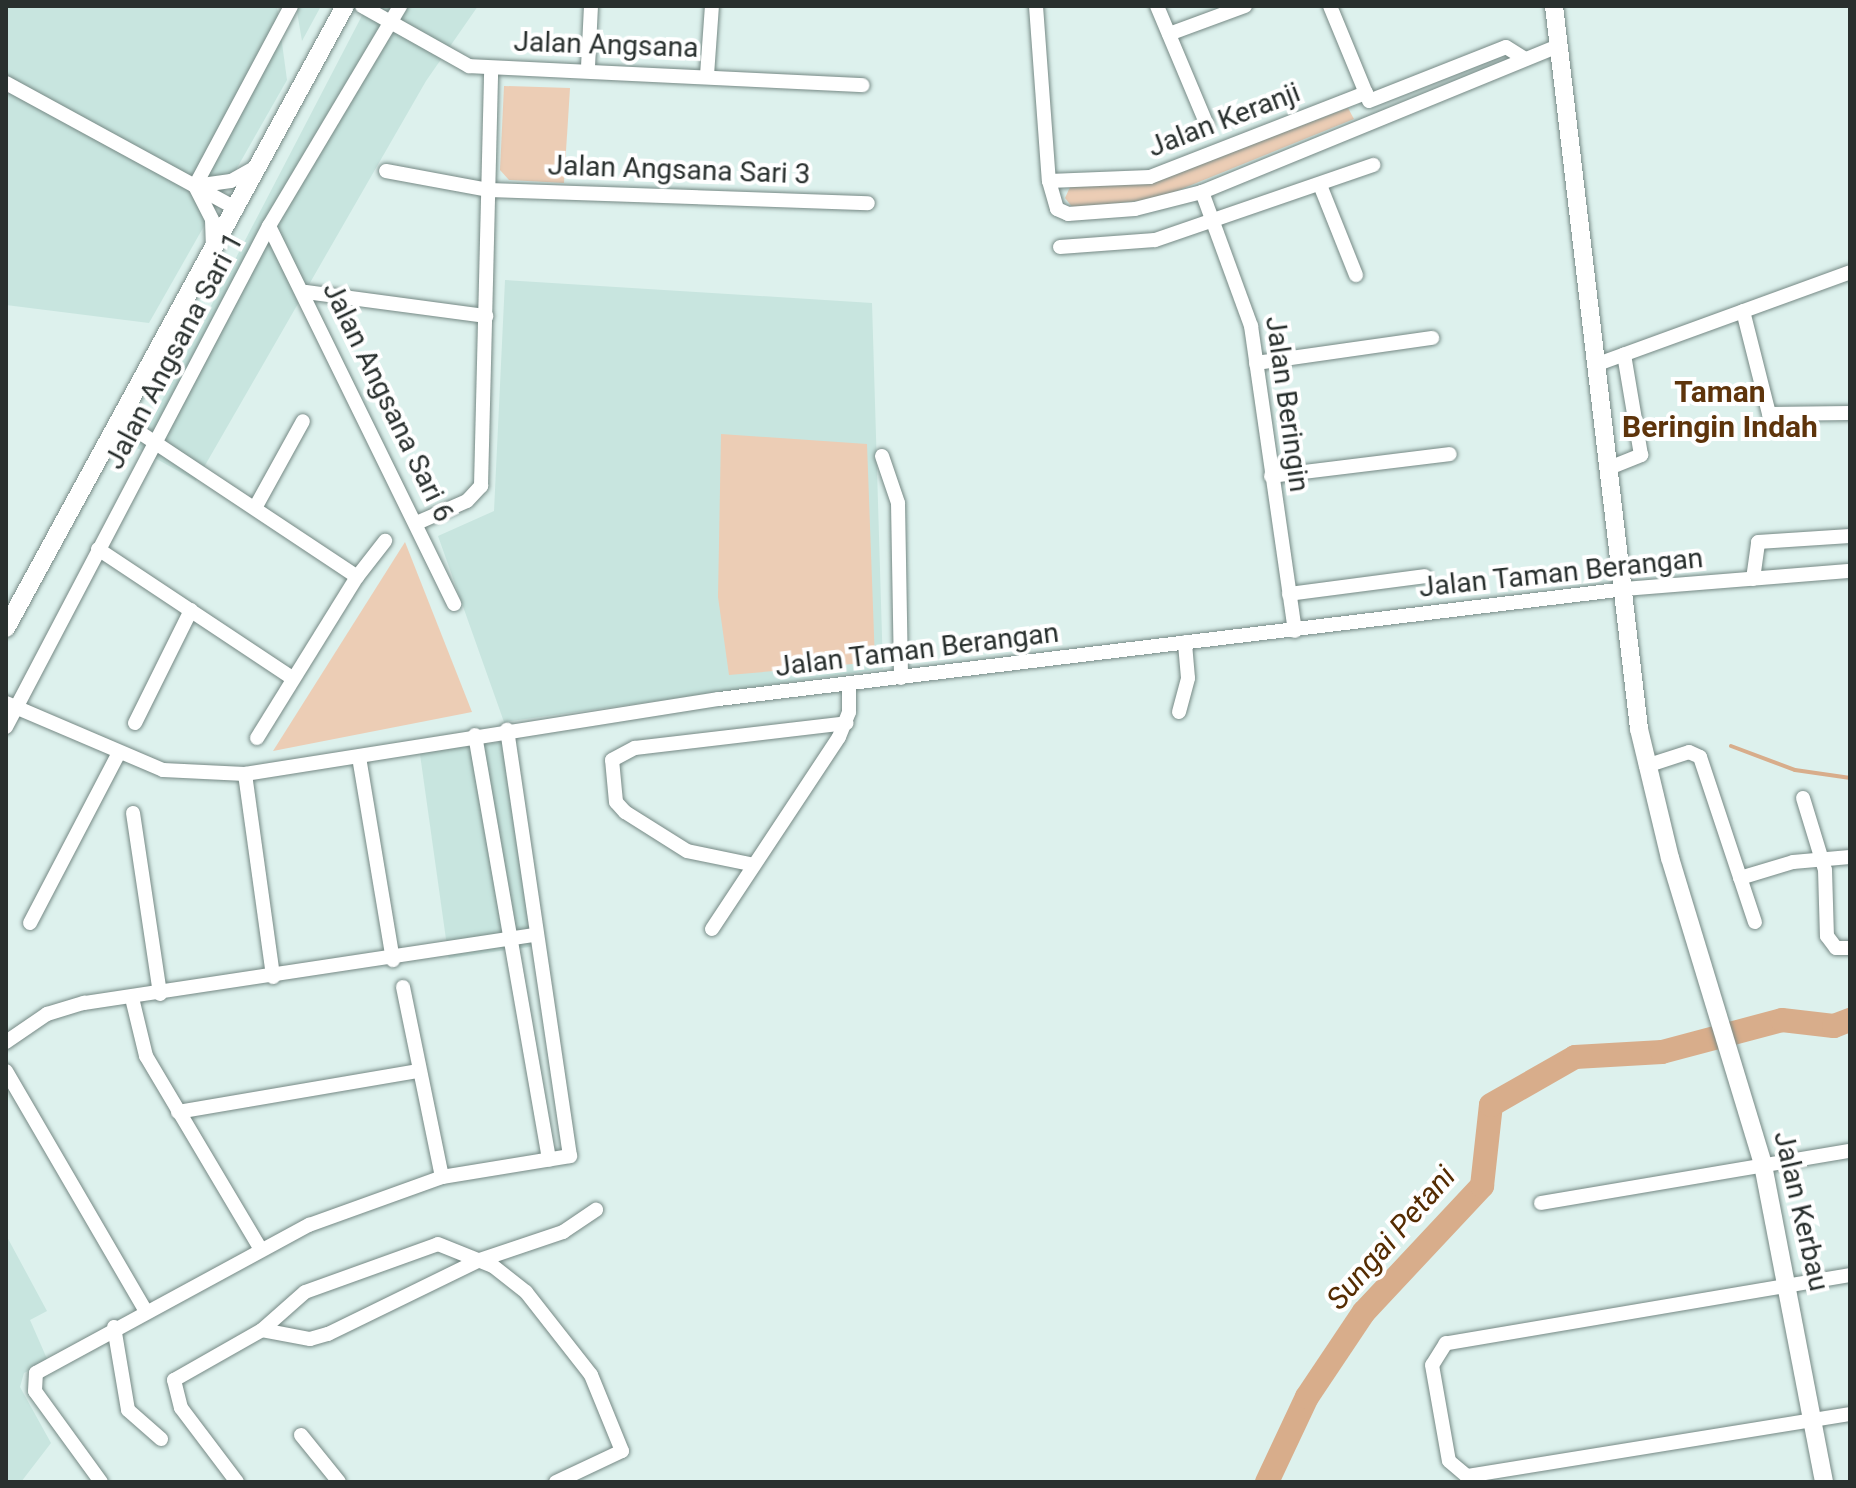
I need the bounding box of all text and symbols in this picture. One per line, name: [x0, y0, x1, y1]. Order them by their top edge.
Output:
street label: Jalan Angsana: [513, 25, 699, 65]
street label: Jalan Keranji: [1143, 76, 1305, 164]
street label: Jalan Angsana Sari 3: [547, 149, 811, 191]
street label: Jalan Angsana Sari 1: [97, 227, 251, 475]
street label: Jalan Angsana Sari 6: [315, 277, 461, 527]
street label: Jalan Beringin: [1258, 314, 1316, 494]
district label: Taman Beringin Indah: [1622, 374, 1818, 444]
street label: Jalan Taman Berangan: [1417, 541, 1705, 605]
street label: Jalan Taman Berangan: [773, 616, 1061, 684]
street label: Jalan Kerbau: [1766, 1128, 1836, 1294]
water label: Sungai Petani: [1319, 1159, 1463, 1317]

